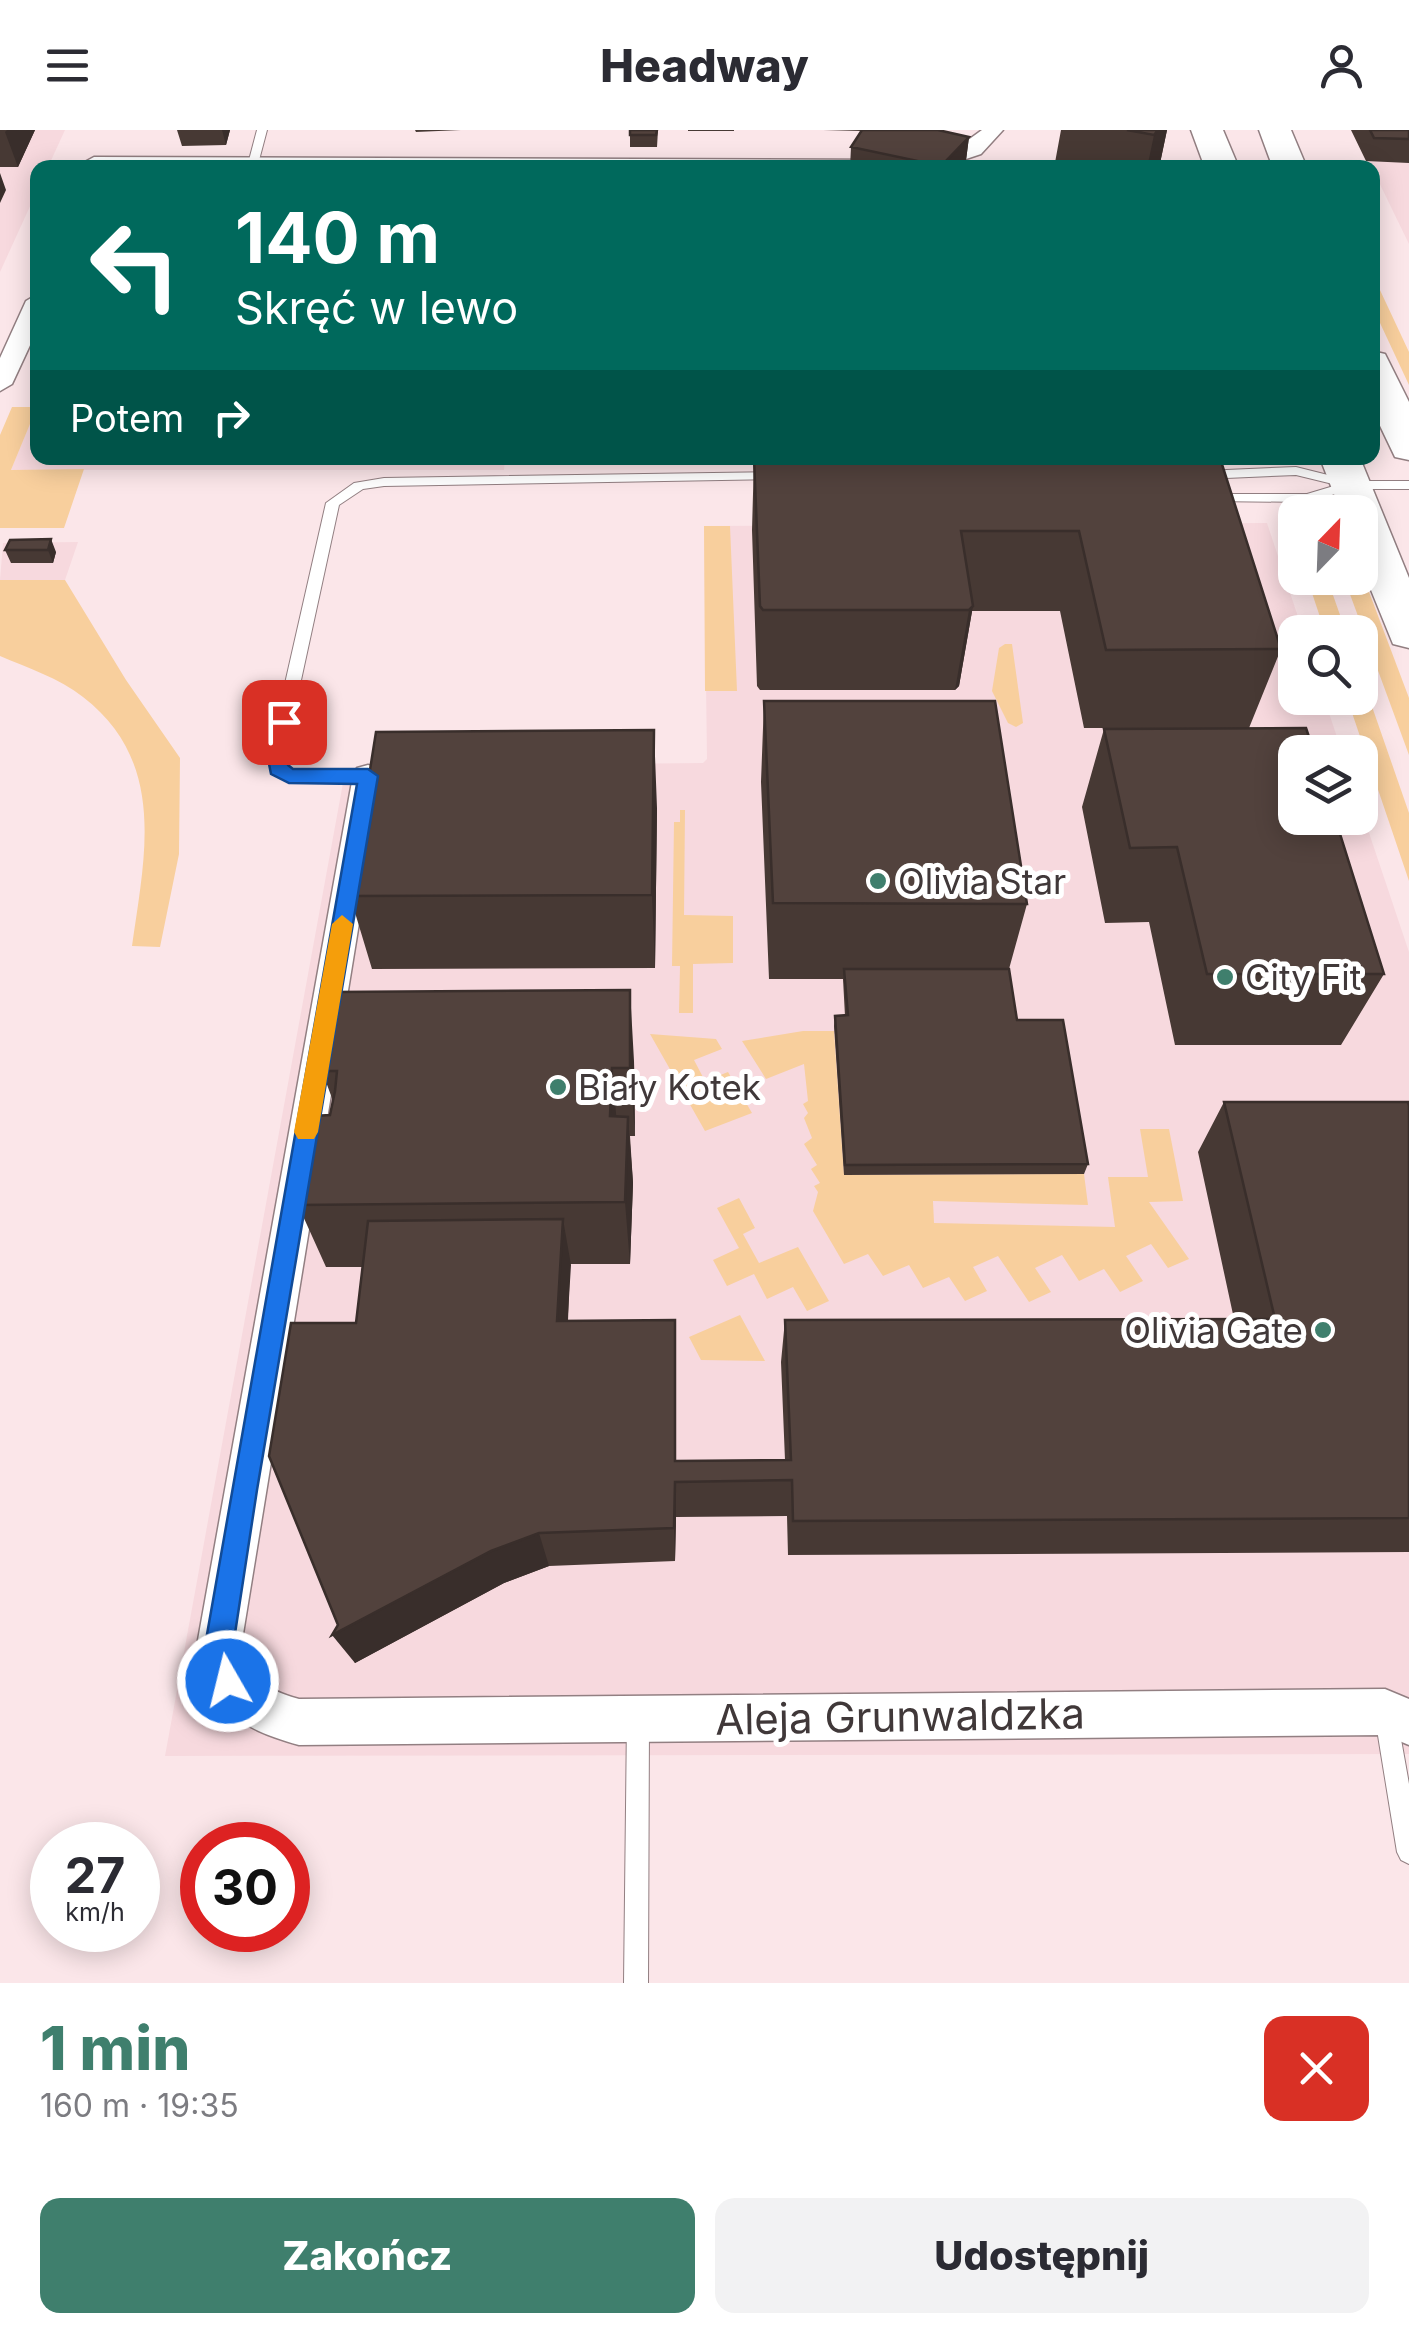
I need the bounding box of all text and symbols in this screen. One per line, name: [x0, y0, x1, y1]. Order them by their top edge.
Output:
icon: menu: [40, 38, 95, 93]
text: Headway: [600, 38, 809, 93]
icon: person: [1314, 38, 1369, 93]
text: 140 m: [235, 195, 440, 280]
icon: left: [70, 200, 200, 330]
text: Skręć w lewo: [235, 280, 518, 335]
icon: right: [204, 390, 259, 445]
text: Potem: [70, 395, 184, 441]
north arrow: [1278, 495, 1378, 595]
map controls: [1278, 495, 1378, 835]
button: search: [1278, 615, 1378, 715]
pin: [242, 680, 327, 765]
icon: arrive: [257, 695, 312, 750]
button: layers: [1278, 735, 1378, 835]
place label: Olivia Star: [898, 860, 1066, 902]
marker: Olivia Star: [867, 870, 889, 892]
place label: City Fit: [1245, 956, 1361, 998]
marker: City Fit: [1214, 966, 1236, 988]
place label: Biały Kotek: [578, 1066, 761, 1108]
marker: Biały Kotek: [547, 1076, 569, 1098]
place label: Olivia Gate: [1124, 1309, 1303, 1351]
marker: Olivia Gate: [1312, 1319, 1334, 1341]
position arrow: [176, 1629, 280, 1733]
street label: Aleja Grunwaldzka: [715, 1687, 1085, 1745]
speed limit sign: 30: [180, 1822, 310, 1952]
text: 27: [65, 1845, 125, 1905]
text: km/h: [65, 1897, 125, 1927]
text: 1 min: [40, 2012, 190, 2084]
button: close: [1264, 2016, 1369, 2121]
text: 160 m · 19:35: [40, 2086, 239, 2125]
button: Zakończ: [40, 2198, 695, 2313]
button: Udostępnij: [715, 2198, 1369, 2313]

